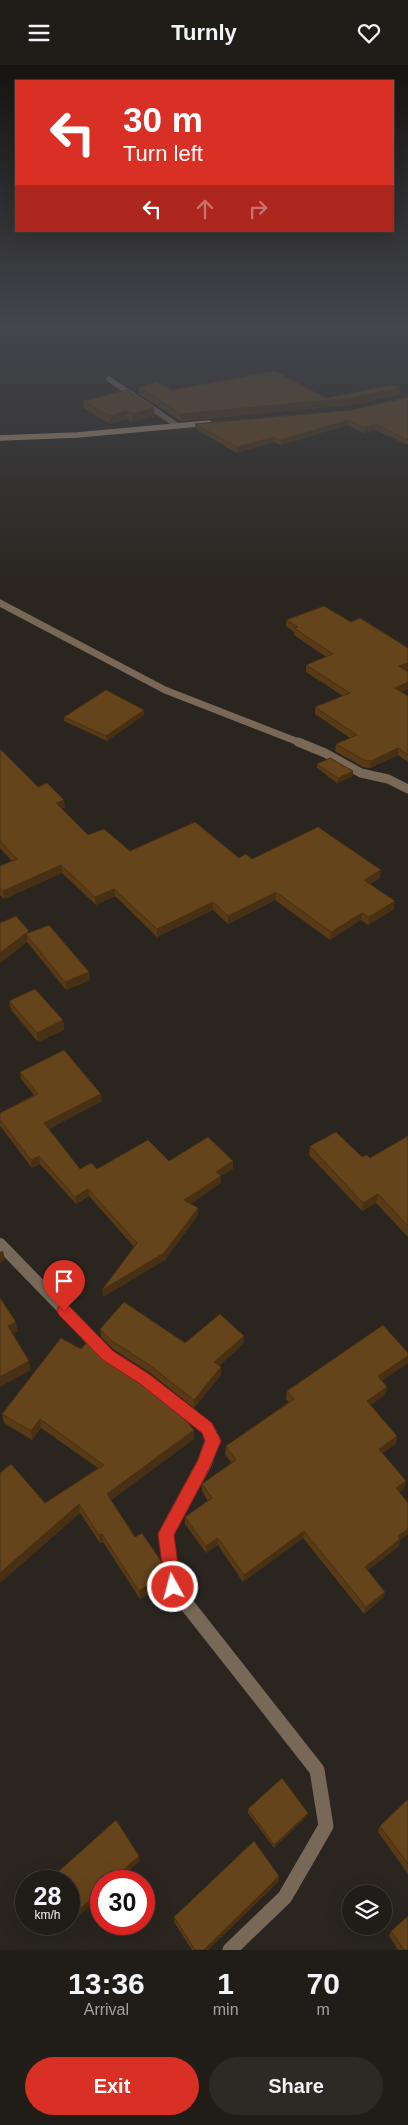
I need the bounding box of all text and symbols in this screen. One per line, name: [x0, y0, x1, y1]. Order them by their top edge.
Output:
icon: menu: [25, 19, 53, 47]
icon: heart: [355, 19, 383, 47]
text: Turnly: [171, 20, 237, 45]
icon: left: [40, 100, 105, 165]
text: 30 m: [123, 100, 203, 139]
text: Turn left: [123, 141, 203, 166]
icon: left: [138, 195, 166, 223]
icon: ahead: [191, 195, 219, 223]
icon: right: [244, 195, 272, 223]
pin: [43, 1260, 85, 1311]
icon: arrive: [50, 1267, 78, 1295]
position arrow: [146, 1560, 198, 1612]
speed limit sign: 30: [90, 1870, 155, 1935]
text: 28: [34, 1882, 61, 1910]
map controls: [342, 1885, 392, 1935]
button: layers: [342, 1885, 392, 1935]
text: km/h: [34, 1908, 61, 1922]
text: 13:36: [68, 1967, 145, 2000]
text: 1: [217, 1967, 234, 2000]
text: 70: [307, 1967, 340, 2000]
text: Arrival: [84, 2001, 129, 2018]
text: min: [213, 2001, 239, 2018]
text: m: [317, 2001, 330, 2018]
button: Exit: [25, 2057, 199, 2115]
button: Share: [209, 2057, 383, 2115]

